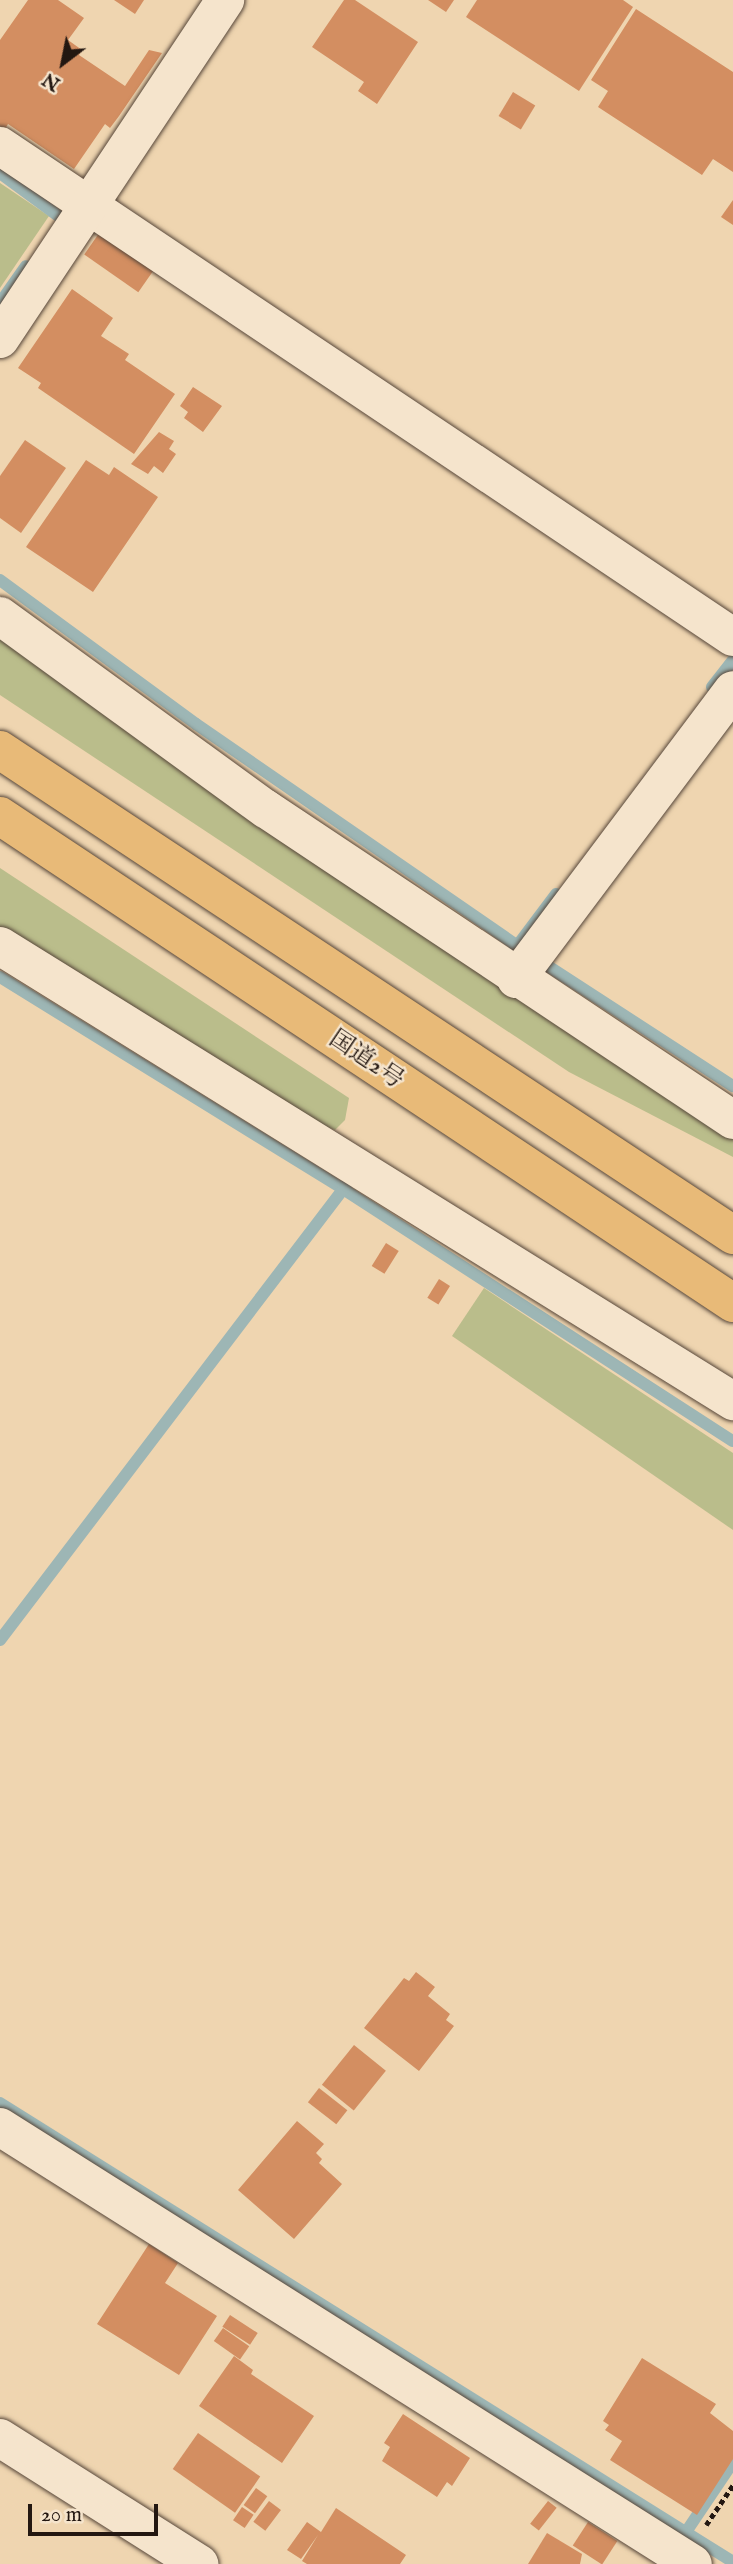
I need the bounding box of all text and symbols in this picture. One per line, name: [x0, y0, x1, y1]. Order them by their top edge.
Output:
north arrow: [28, 28, 98, 98]
text: N: [39, 66, 65, 95]
street label: 国道2号: [323, 1025, 409, 1095]
scale bar: [32, 2490, 161, 2534]
text: 20 m: [41, 2502, 82, 2529]

